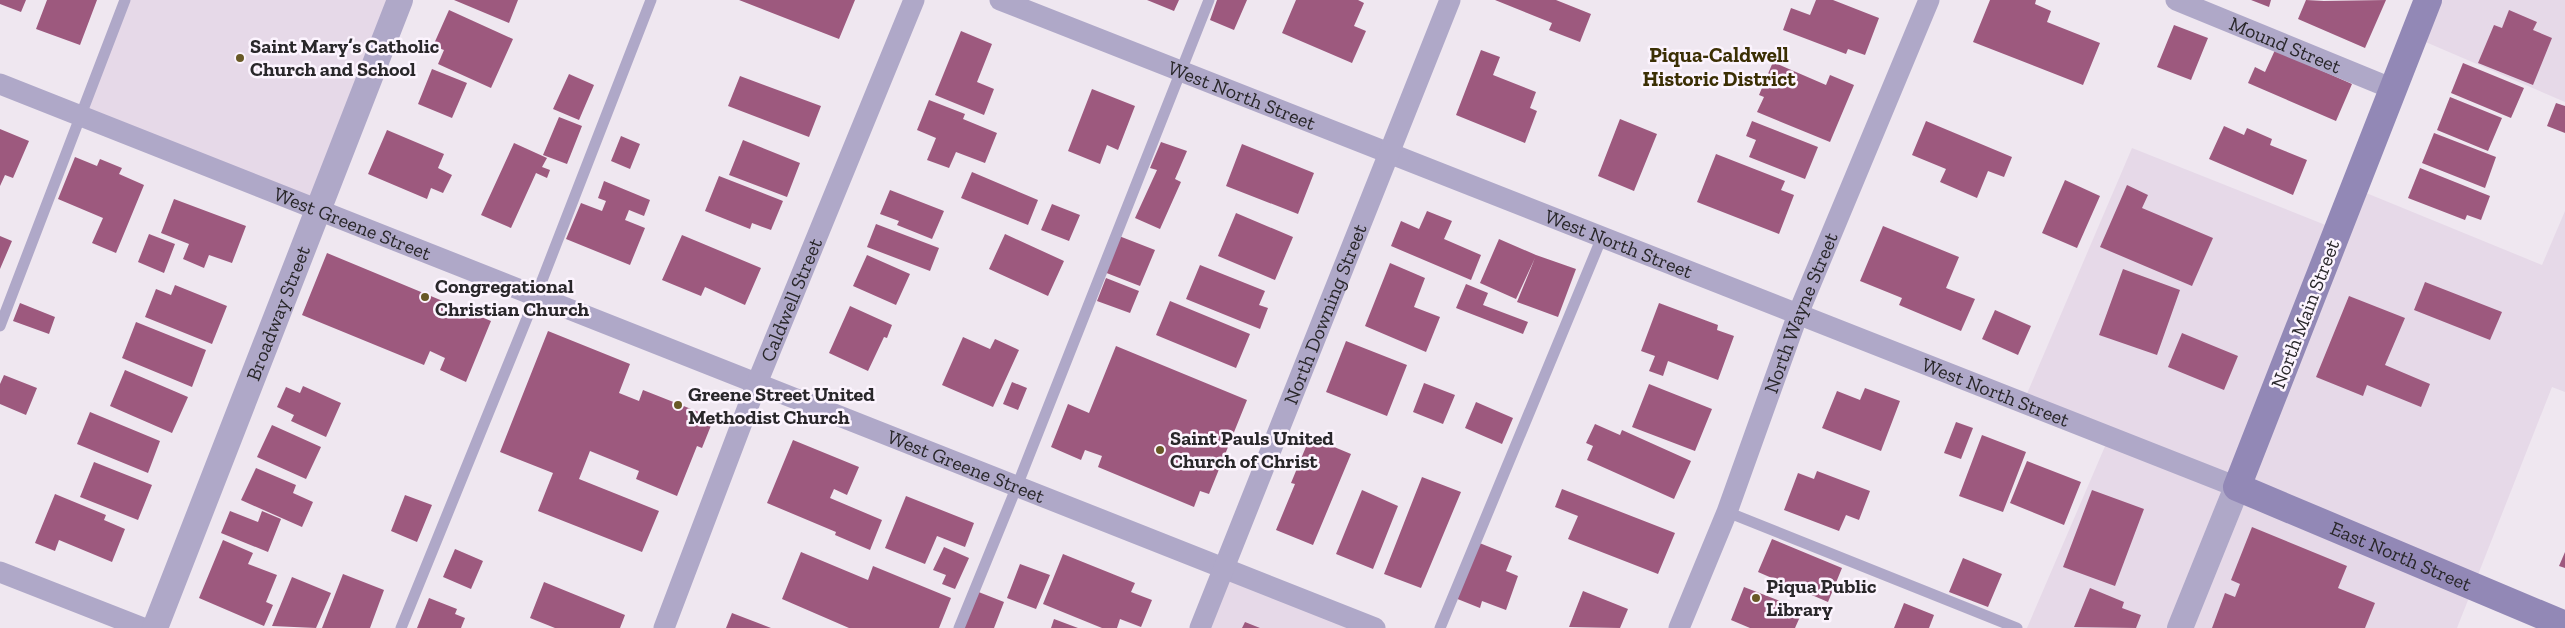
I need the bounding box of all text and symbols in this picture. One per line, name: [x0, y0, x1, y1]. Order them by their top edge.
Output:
street label: Mound Street: [2226, 11, 2345, 79]
place label: Saint Mary’s Catholic Church and School: [250, 34, 440, 81]
district label: Piqua-Caldwell Historic District: [1642, 42, 1796, 91]
marker: Saint Mary’s Catholic Church and School: [234, 52, 246, 64]
street label: West North Street: [1165, 55, 1320, 135]
street label: West Greene Street: [270, 182, 435, 266]
street label: West North Street: [1542, 204, 1697, 284]
street label: North Downing Street: [1278, 220, 1372, 408]
street label: North Wayne Street: [1759, 228, 1843, 396]
street label: Caldwell Street: [755, 234, 827, 365]
street label: North Main Street: [2266, 236, 2345, 392]
street label: Broadway Street: [241, 242, 315, 384]
place label: Congregational Christian Church: [435, 274, 590, 321]
marker: Congregational Christian Church: [419, 291, 431, 303]
street label: West North Street: [1918, 352, 2073, 432]
place label: Greene Street United Methodist Church: [688, 382, 875, 429]
marker: Greene Street United Methodist Church: [672, 399, 684, 411]
street label: West Greene Street: [884, 424, 1049, 508]
place label: Saint Pauls United Church of Christ: [1170, 426, 1334, 473]
marker: Saint Pauls United Church of Christ: [1154, 444, 1166, 456]
street label: East North Street: [2327, 516, 2476, 597]
place label: Piqua Public Library: [1766, 574, 1877, 621]
marker: Piqua Public Library: [1750, 592, 1762, 604]

